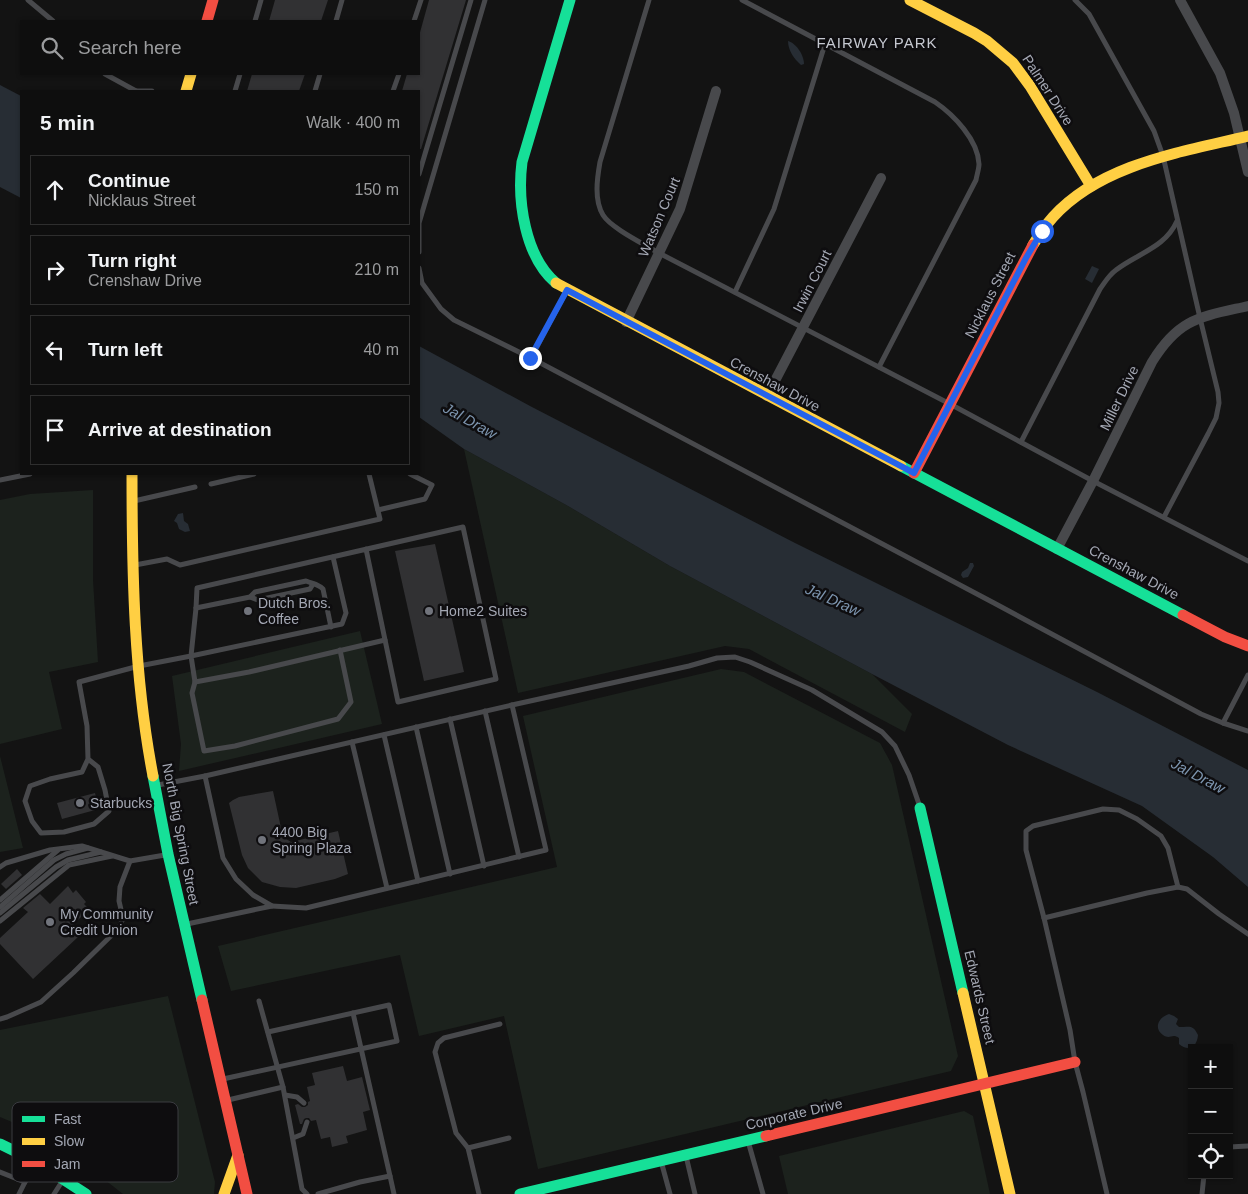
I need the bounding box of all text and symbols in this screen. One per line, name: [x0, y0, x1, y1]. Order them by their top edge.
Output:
search box: [20, 20, 420, 75]
icon: search: [38, 34, 66, 62]
district label: FAIRWAY PARK: [816, 34, 938, 51]
text: Search here: [78, 37, 182, 58]
street label: Palmer Drive: [1019, 52, 1077, 128]
text: 5 min: [40, 111, 95, 134]
text: Walk · 400 m: [306, 114, 400, 131]
text: Continue: [88, 170, 170, 191]
street label: Watson Court: [635, 175, 683, 259]
icon: ahead: [41, 176, 69, 204]
text: 150 m: [355, 181, 399, 198]
text: Nicklaus Street: [88, 192, 196, 209]
route start: [1031, 220, 1054, 243]
street label: Irwin Court: [790, 247, 835, 315]
street label: Nicklaus Street: [961, 249, 1019, 341]
text: Turn right: [88, 250, 176, 271]
icon: right: [41, 256, 69, 284]
text: 210 m: [355, 261, 399, 278]
text: Crenshaw Drive: [88, 272, 202, 289]
icon: left: [41, 336, 69, 364]
text: Turn left: [88, 339, 163, 360]
text: 40 m: [363, 341, 399, 358]
route end: [519, 347, 542, 370]
street label: Crenshaw Drive: [727, 354, 823, 415]
street label: Miller Drive: [1096, 363, 1142, 433]
water label: Jal Draw: [440, 398, 501, 443]
icon: arrive: [41, 416, 69, 444]
text: Arrive at destination: [88, 419, 272, 440]
street label: Crenshaw Drive: [1086, 542, 1182, 603]
water label: Jal Draw: [802, 580, 864, 620]
place label: Dutch Bros. Coffee: [258, 595, 331, 627]
place label: Home2 Suites: [439, 603, 527, 619]
marker: Dutch Bros. Coffee: [242, 605, 254, 617]
marker: Home2 Suites: [423, 605, 435, 617]
water label: Jal Draw: [1168, 754, 1229, 797]
street label: North Big Spring Street: [159, 762, 203, 906]
place label: Starbucks: [90, 795, 152, 811]
marker: Starbucks: [74, 797, 86, 809]
place label: 4400 Big Spring Plaza: [272, 824, 352, 856]
marker: 4400 Big Spring Plaza: [256, 834, 268, 846]
place label: My Community Credit Union: [60, 906, 153, 938]
marker: My Community Credit Union: [44, 916, 56, 928]
street label: Edwards Street: [961, 949, 999, 1046]
map controls: [1188, 1044, 1233, 1179]
button: +: [1188, 1044, 1233, 1089]
button: −: [1188, 1089, 1233, 1134]
street label: Corporate Drive: [744, 1095, 844, 1133]
legend: [12, 1102, 178, 1182]
text: Fast: [54, 1111, 81, 1127]
text: Slow: [54, 1133, 85, 1149]
button: locate: [1188, 1134, 1233, 1179]
text: Jam: [54, 1156, 80, 1172]

